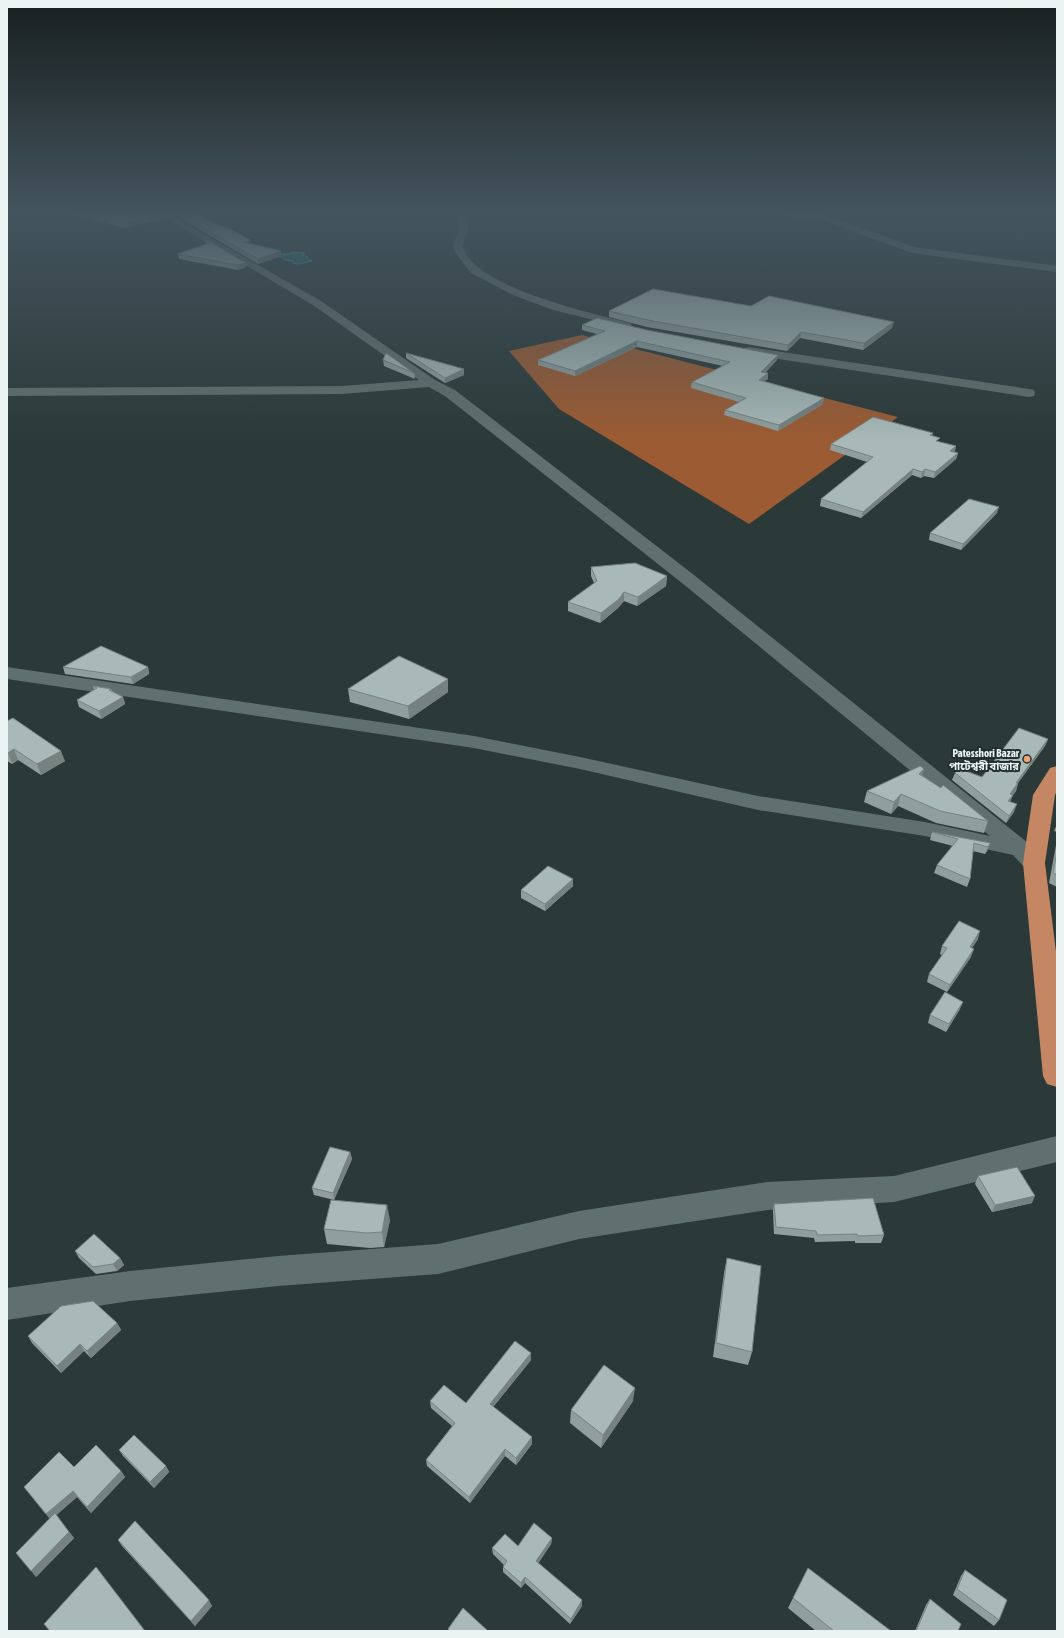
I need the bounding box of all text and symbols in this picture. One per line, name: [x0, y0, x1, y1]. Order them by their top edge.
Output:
place label: Patesshori Bazar পাটেশ্বরী বাজার: [949, 747, 1020, 772]
marker: Patesshori Bazar পাটেশ্বরী বাজার: [1022, 754, 1032, 764]

